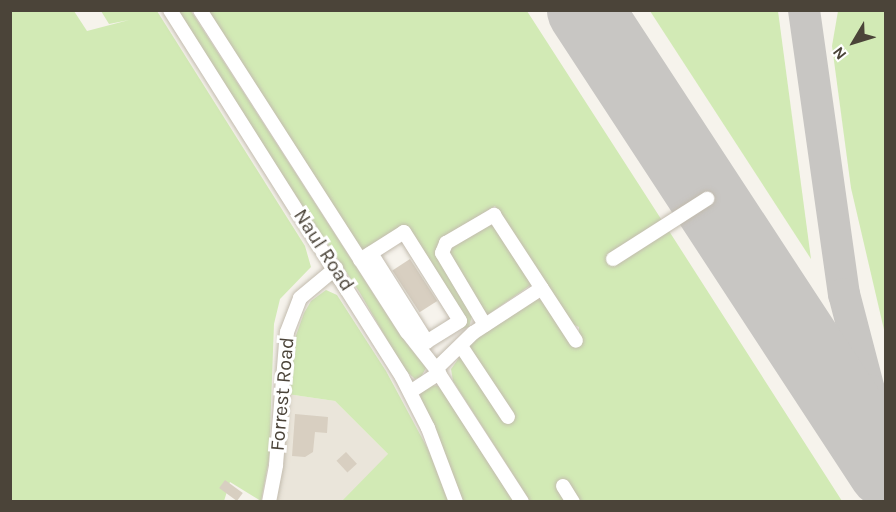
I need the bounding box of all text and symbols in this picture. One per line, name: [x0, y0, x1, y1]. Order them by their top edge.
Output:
north arrow: [824, 12, 884, 72]
text: N: [828, 43, 850, 64]
street label: Naul Road: [289, 204, 359, 296]
street label: Forrest Road: [265, 336, 299, 452]

